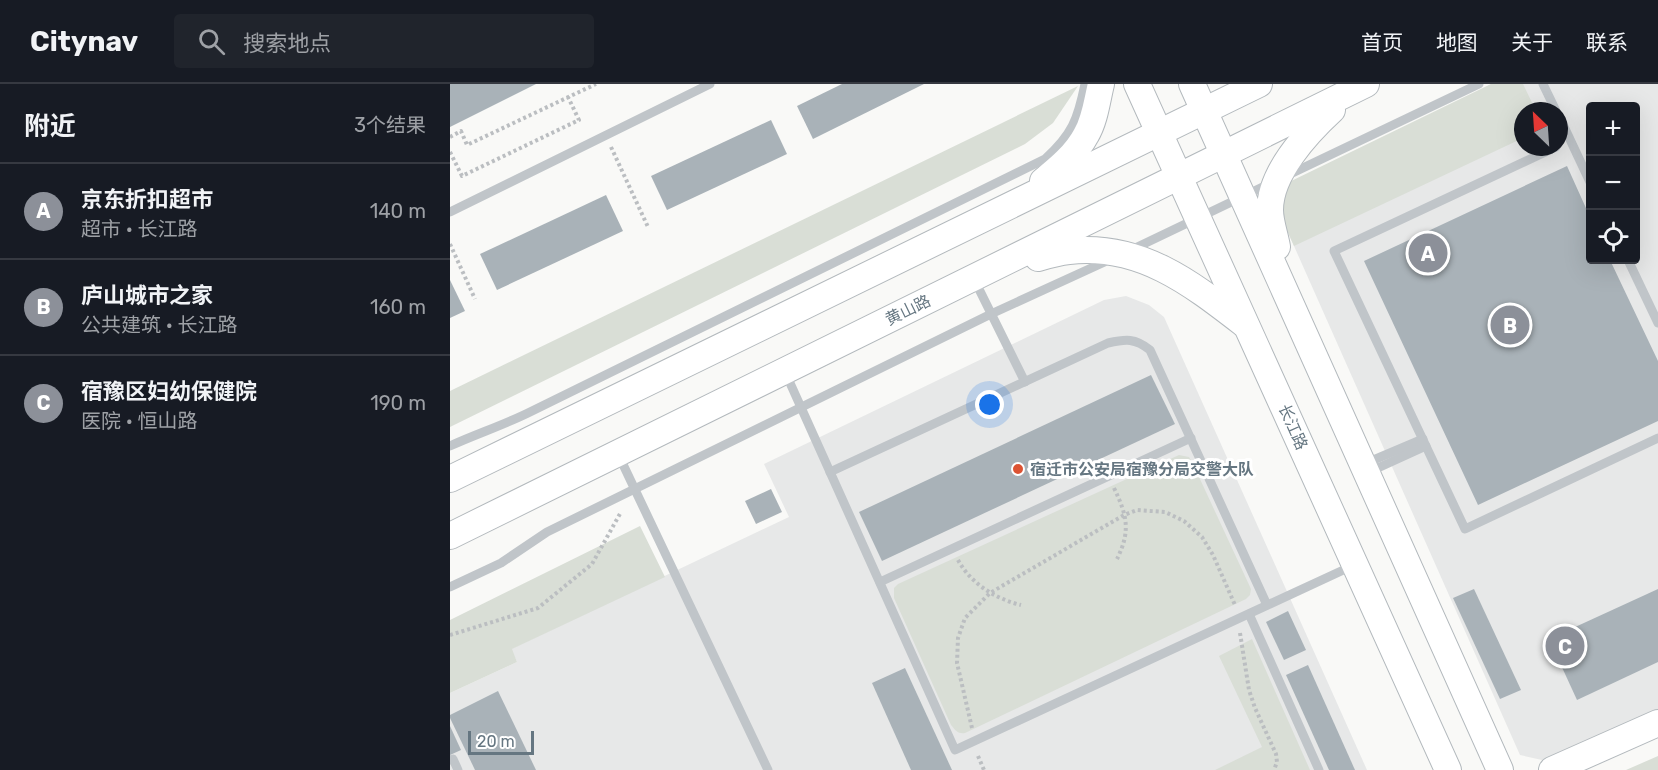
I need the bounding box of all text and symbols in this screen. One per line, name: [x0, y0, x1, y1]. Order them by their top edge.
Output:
search box: [174, 14, 594, 68]
text: Citynav: [30, 25, 138, 58]
icon: search: [195, 25, 228, 58]
text: 搜索地点: [243, 30, 331, 57]
text: 首页: [1361, 30, 1403, 55]
text: 地图: [1436, 30, 1478, 55]
text: 关于: [1511, 30, 1553, 55]
text: 联系: [1586, 30, 1628, 55]
north arrow: [1514, 102, 1568, 156]
map controls: [1586, 102, 1640, 264]
button: +: [1586, 102, 1640, 156]
text: 附近: [24, 111, 76, 142]
text: 3个结果: [354, 113, 426, 137]
button: −: [1586, 156, 1640, 210]
text: 京东折扣超市: [81, 186, 213, 213]
text: A: [36, 199, 51, 223]
text: 140 m: [370, 199, 426, 223]
button: locate: [1586, 210, 1640, 264]
text: 超市 · 长江路: [81, 217, 197, 241]
pin: A: [1408, 230, 1448, 276]
text: 庐山城市之家: [81, 282, 213, 309]
street label: 黄山路: [882, 291, 934, 329]
text: B: [36, 295, 51, 319]
text: 160 m: [370, 295, 426, 319]
pin: B: [1490, 302, 1530, 348]
text: 公共建筑 · 长江路: [81, 313, 237, 337]
text: 宿豫区妇幼保健院: [81, 378, 257, 405]
your location: [975, 390, 1004, 419]
text: C: [36, 391, 51, 415]
text: 190 m: [370, 391, 426, 415]
street label: 长江路: [1275, 401, 1311, 453]
text: 医院 · 恒山路: [81, 409, 197, 433]
place label: 宿迁市公安局宿豫分局交警大队: [1030, 460, 1254, 479]
marker: 宿迁市公安局宿豫分局交警大队: [1011, 462, 1025, 476]
pin: C: [1546, 624, 1584, 668]
scale bar: [468, 728, 534, 756]
text: 20 m: [477, 732, 515, 751]

